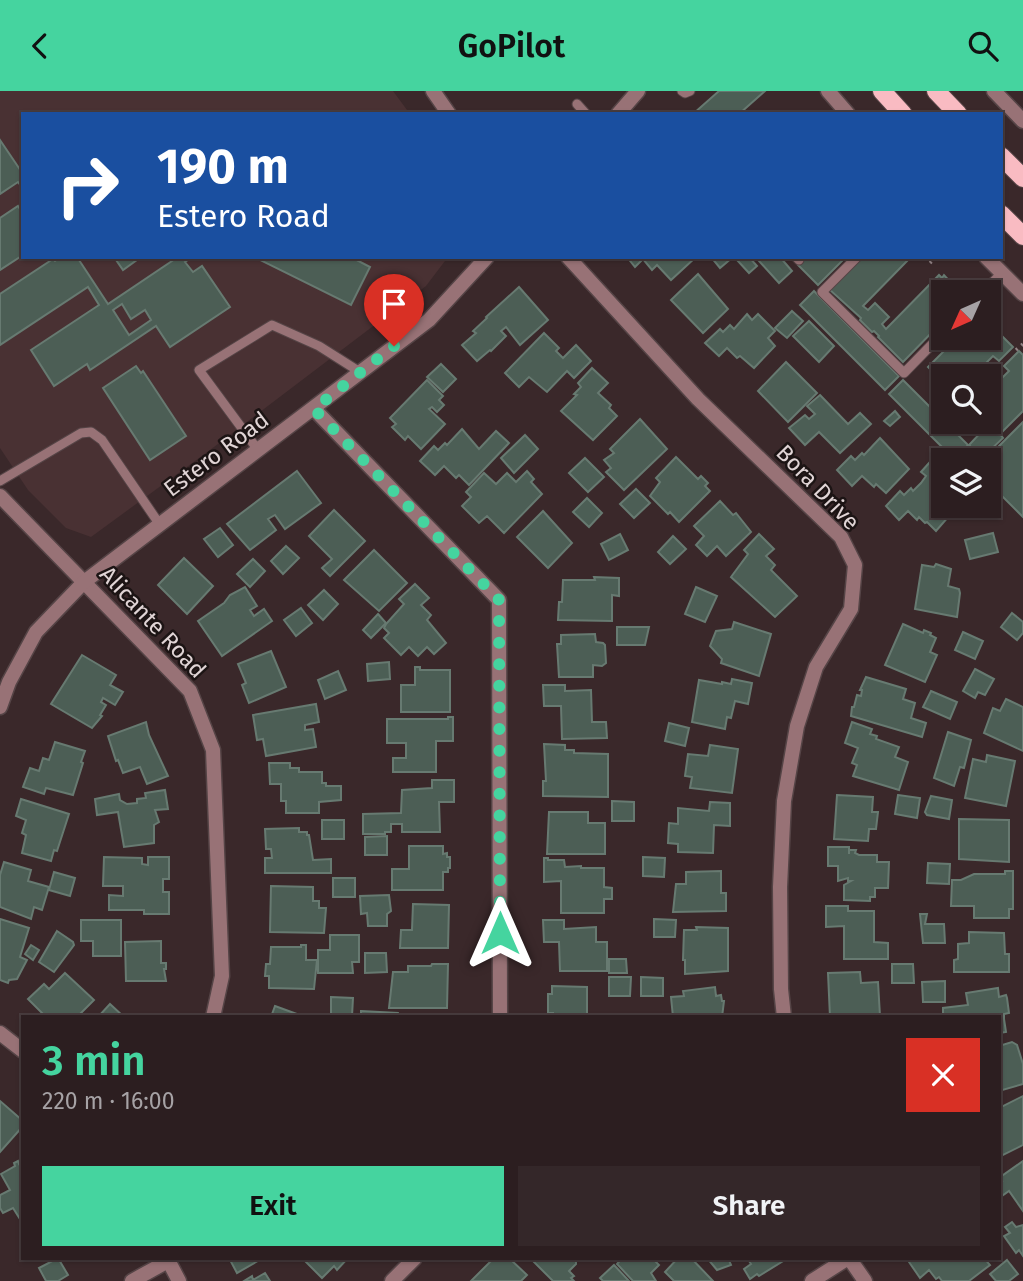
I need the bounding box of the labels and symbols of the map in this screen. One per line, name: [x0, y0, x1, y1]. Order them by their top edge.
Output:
pin: [364, 274, 424, 346]
north arrow: [931, 280, 1001, 350]
street label: Estero Road: [158, 405, 274, 503]
street label: Bora Drive: [770, 438, 866, 536]
street label: Alicante Road: [94, 560, 212, 684]
position arrow: [463, 896, 537, 970]

